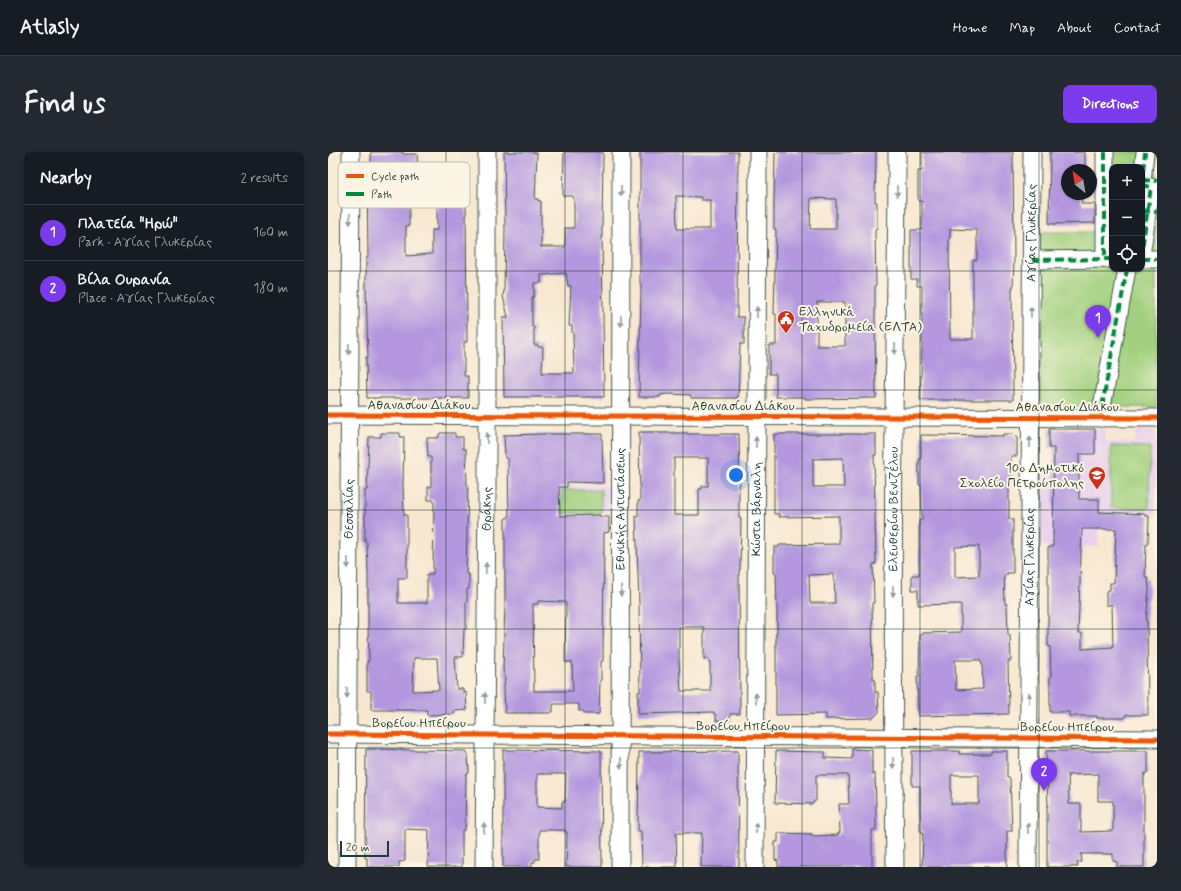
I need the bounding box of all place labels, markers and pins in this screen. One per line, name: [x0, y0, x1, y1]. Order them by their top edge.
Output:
place label: Ελληνικά Ταχυδρομεία (ΕΛΤΑ): [799, 304, 922, 336]
pin: 1: [1085, 305, 1111, 338]
public building icon: Ελληνικά Ταχυδρομεία (ΕΛΤΑ): [776, 309, 796, 334]
place label: 10ο Δημοτικό Σχολείο Πετρούπολης: [960, 460, 1084, 492]
school or university icon: 10ο Δημοτικό Σχολείο Πετρούπολης: [1087, 465, 1107, 490]
pin: 2: [1031, 758, 1057, 791]

